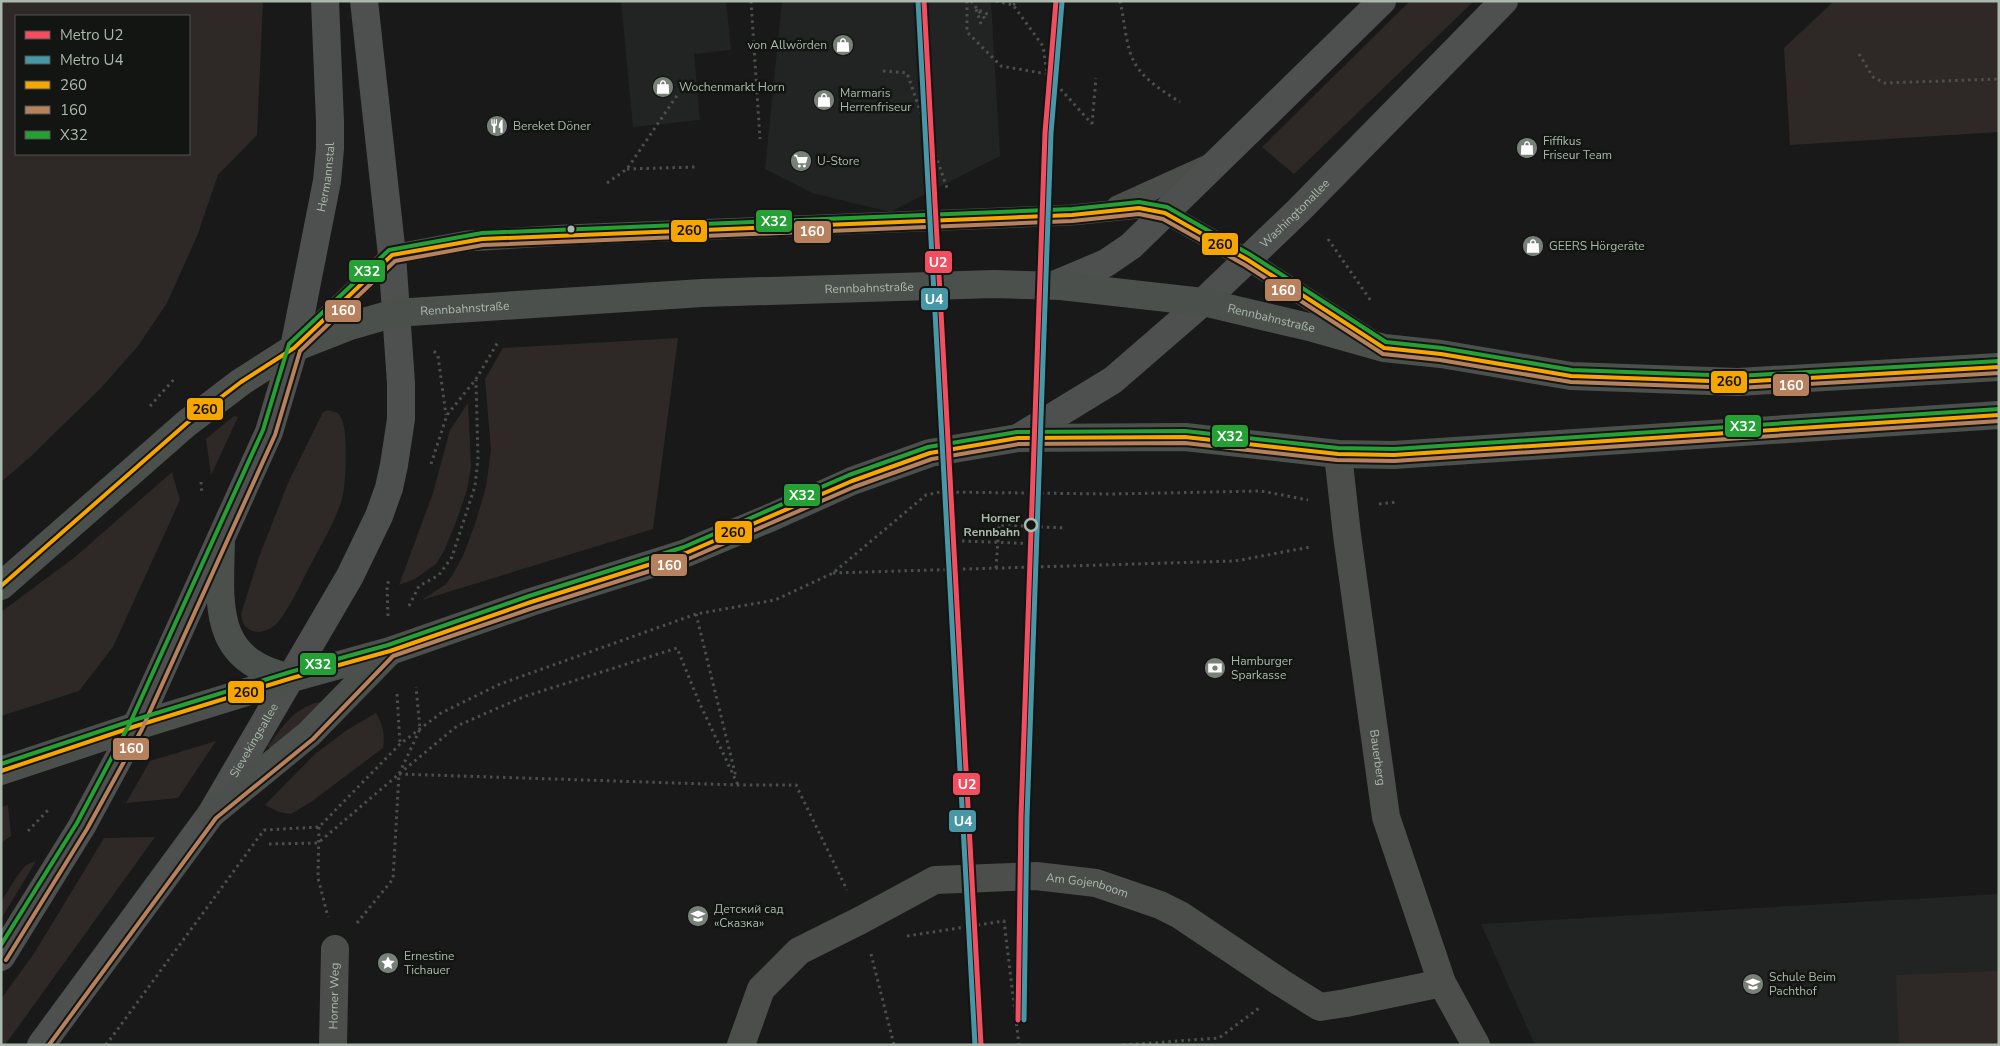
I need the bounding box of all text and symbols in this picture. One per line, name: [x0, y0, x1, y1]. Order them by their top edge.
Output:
legend: [15, 15, 190, 155]
text: Metro U2: [60, 25, 123, 45]
shop icon: von Allwörden: [831, 33, 855, 57]
place label: von Allwörden: [748, 37, 827, 53]
text: Metro U4: [60, 50, 123, 70]
text: 260: [60, 75, 87, 95]
shop icon: Wochenmarkt Horn: [651, 75, 675, 99]
place label: Wochenmarkt Horn: [679, 79, 785, 95]
place label: Marmaris Herrenfriseur: [840, 85, 912, 115]
shop icon: Marmaris Herrenfriseur: [812, 88, 836, 112]
text: 160: [60, 100, 87, 120]
restaurant icon: Bereket Döner: [485, 114, 509, 138]
place label: Bereket Döner: [513, 118, 591, 134]
text: X32: [60, 125, 88, 145]
place label: Fiffikus Friseur Team: [1543, 133, 1612, 163]
shop icon: Fiffikus Friseur Team: [1515, 136, 1539, 160]
street label: Hermannstal: [313, 142, 338, 213]
supermarket icon: U-Store: [789, 149, 813, 173]
place label: U-Store: [817, 153, 859, 169]
street label: Washingtonallee: [1256, 175, 1333, 251]
line badge: X32: [755, 209, 793, 233]
text: X32: [760, 212, 787, 231]
line badge: 260: [670, 219, 708, 243]
line badge: 160: [793, 220, 832, 244]
text: 260: [676, 221, 702, 240]
text: 160: [799, 222, 825, 241]
unlabelled marker: [566, 224, 576, 234]
line badge: 260: [1201, 232, 1239, 256]
shop icon: GEERS Hörgeräte: [1521, 234, 1545, 258]
text: 260: [1207, 235, 1233, 254]
place label: GEERS Hörgeräte: [1549, 238, 1645, 254]
line badge: U2: [924, 250, 953, 274]
text: U2: [929, 253, 947, 272]
line badge: X32: [348, 259, 386, 283]
text: X32: [353, 262, 380, 281]
street label: Rennbahnstraße: [824, 278, 914, 297]
line badge: 160: [1264, 278, 1302, 302]
text: 160: [1270, 281, 1296, 300]
line badge: U4: [920, 287, 949, 311]
text: U4: [925, 290, 944, 309]
street label: Rennbahnstraße: [420, 298, 510, 319]
line badge: 160: [324, 299, 362, 323]
street label: Rennbahnstraße: [1226, 300, 1317, 336]
text: 160: [330, 301, 356, 320]
line badge: 260: [1710, 370, 1748, 394]
text: 260: [1716, 372, 1742, 391]
line badge: 160: [1772, 373, 1810, 397]
text: 160: [1778, 376, 1804, 395]
line badge: 260: [186, 397, 224, 421]
text: 260: [192, 400, 218, 419]
line badge: X32: [1724, 414, 1762, 438]
text: X32: [1729, 417, 1756, 436]
line badge: X32: [1211, 424, 1249, 448]
text: X32: [1216, 427, 1243, 446]
line badge: X32: [783, 483, 821, 507]
text: X32: [788, 486, 815, 505]
place label: Horner Rennbahn: [964, 510, 1020, 540]
marker: Horner Rennbahn: [1024, 518, 1038, 532]
line badge: 260: [714, 520, 753, 544]
text: 260: [720, 523, 746, 542]
line badge: 160: [650, 553, 688, 577]
text: 160: [656, 556, 682, 575]
line badge: X32: [299, 652, 337, 676]
place label: Hamburger Sparkasse: [1231, 653, 1293, 683]
text: X32: [304, 655, 331, 674]
bank icon: Hamburger Sparkasse: [1203, 656, 1227, 680]
line badge: 260: [227, 680, 265, 704]
text: 260: [233, 683, 259, 702]
street label: Sievekingsallee: [226, 700, 282, 781]
street label: Bauerberg: [1366, 728, 1390, 787]
line badge: 160: [112, 737, 150, 761]
text: 160: [118, 739, 144, 758]
line badge: U2: [952, 772, 981, 796]
text: U2: [958, 775, 976, 794]
line badge: U4: [948, 809, 977, 833]
text: U4: [954, 812, 973, 831]
street label: Am Gojenboom: [1045, 869, 1131, 902]
place label: Детский сад «Сказка»: [714, 901, 783, 931]
school or university icon: Детский сад «Сказка»: [686, 904, 710, 928]
place label: Ernestine Tichauer: [404, 948, 454, 978]
place icon: Ernestine Tichauer: [376, 951, 400, 975]
street label: Horner Weg: [325, 963, 343, 1030]
place label: Schule Beim Pachthof: [1769, 969, 1836, 999]
school or university icon: Schule Beim Pachthof: [1741, 972, 1765, 996]

